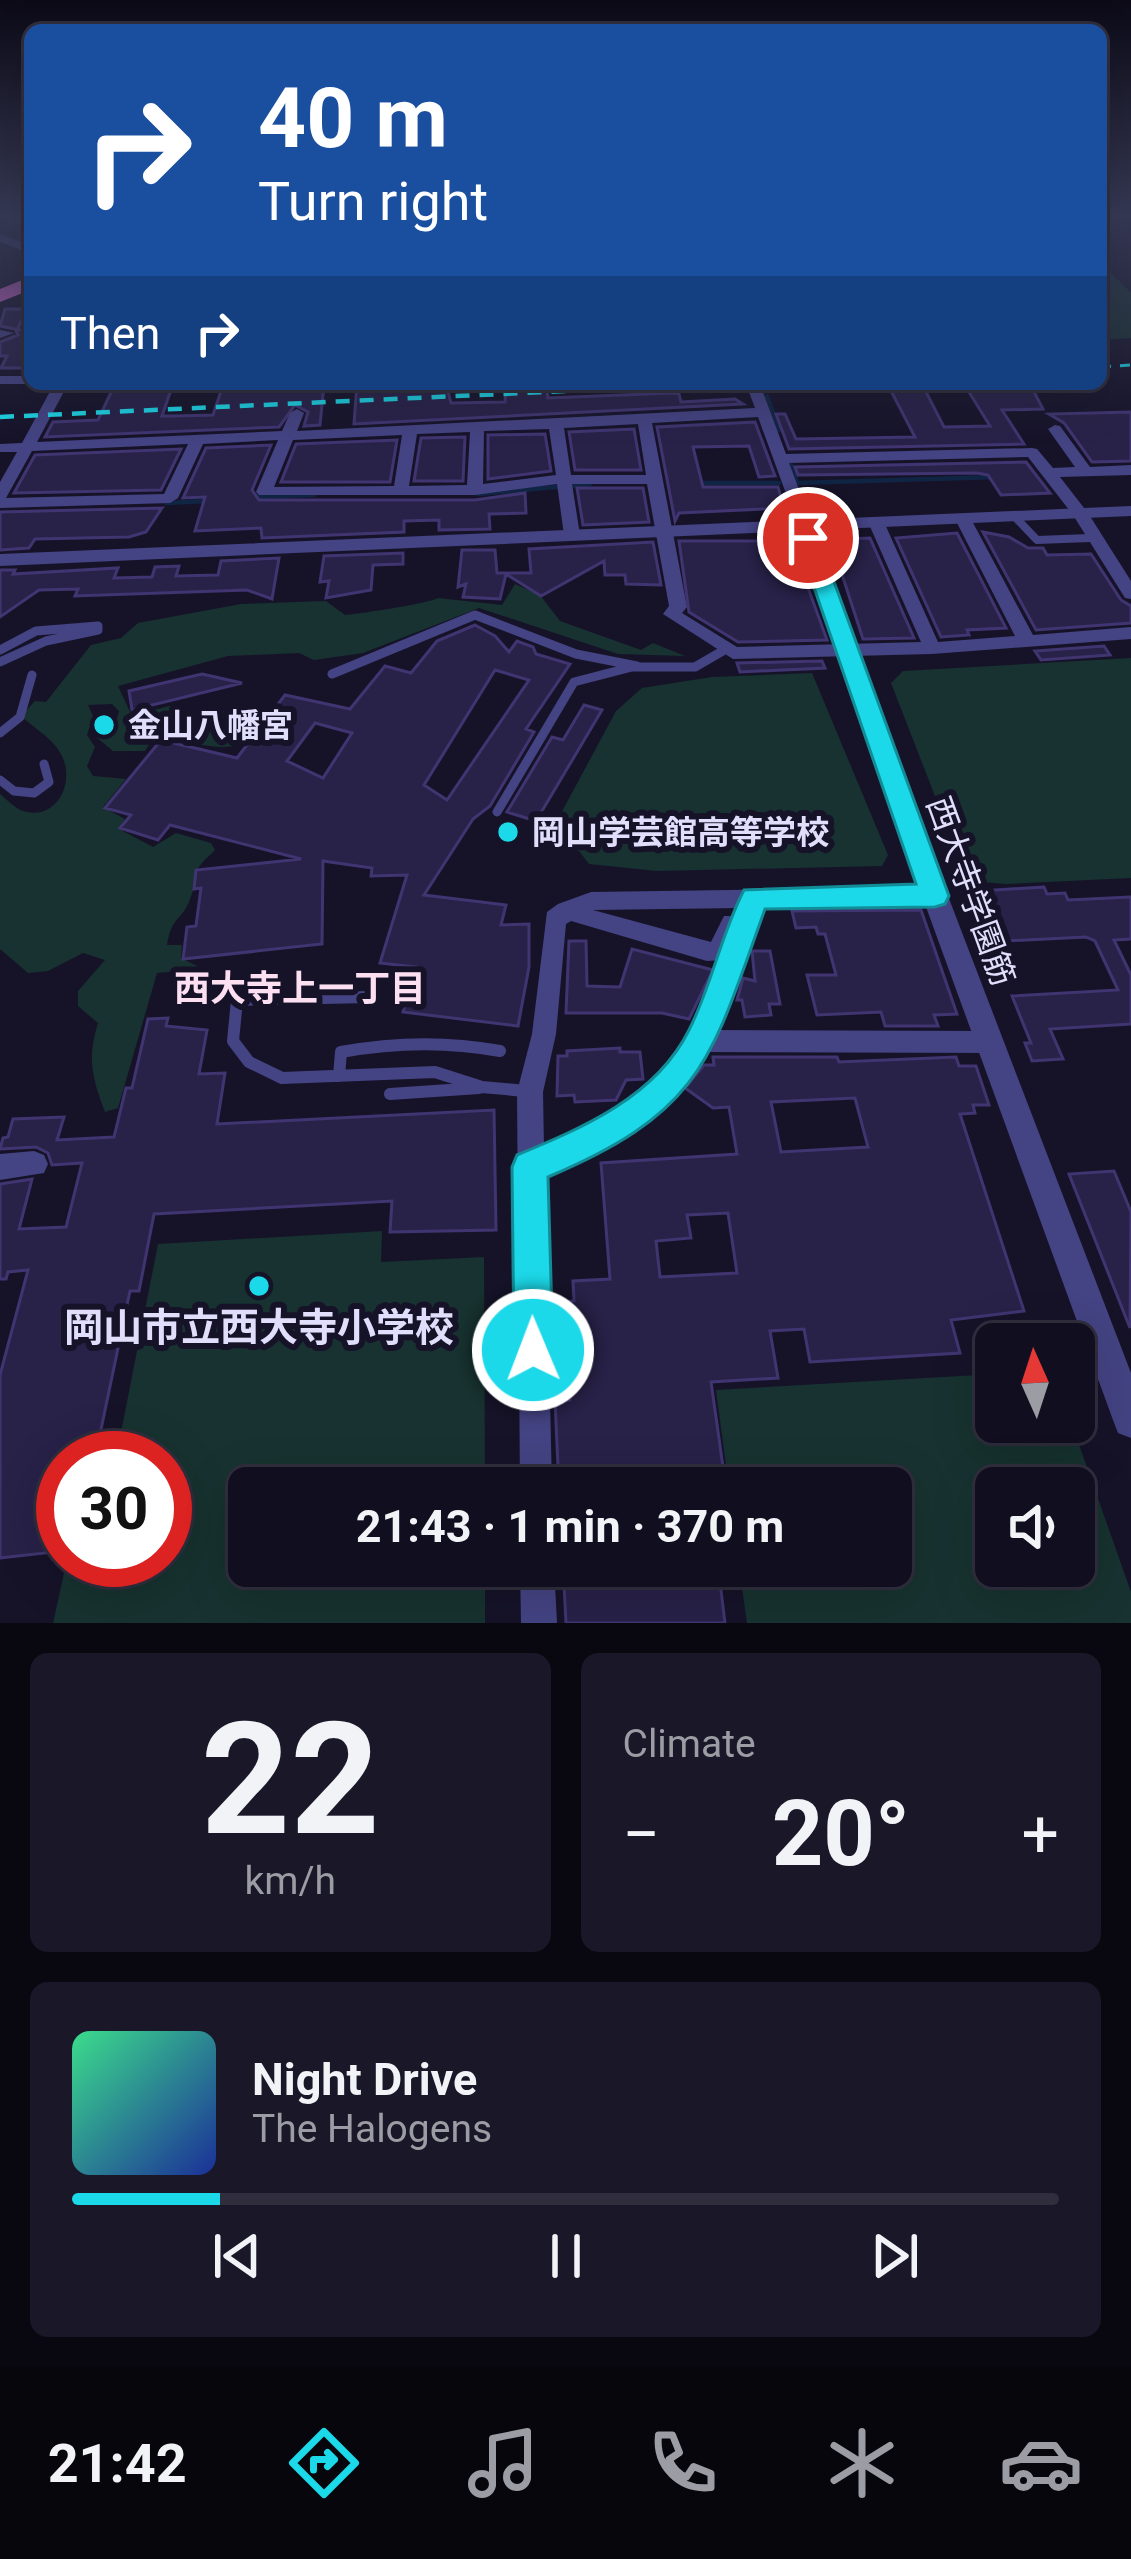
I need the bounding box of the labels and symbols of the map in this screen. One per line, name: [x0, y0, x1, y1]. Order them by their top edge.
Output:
pin: [757, 487, 859, 589]
place label: 金山八幡宮: [128, 706, 293, 745]
marker: 金山八幡宮: [91, 712, 117, 738]
street label: 西大寺学園筋: [919, 791, 1023, 991]
place label: 岡山学芸館高等学校: [532, 813, 829, 852]
marker: 岡山学芸館高等学校: [495, 819, 521, 845]
district label: 西大寺上一丁目: [174, 968, 426, 1010]
marker: 岡山市立西大寺小学校: [246, 1273, 272, 1299]
position arrow: [470, 1287, 596, 1413]
place label: 岡山市立西大寺小学校: [64, 1305, 454, 1351]
north arrow: [975, 1323, 1095, 1443]
speed limit sign: 30: [36, 1431, 192, 1587]

